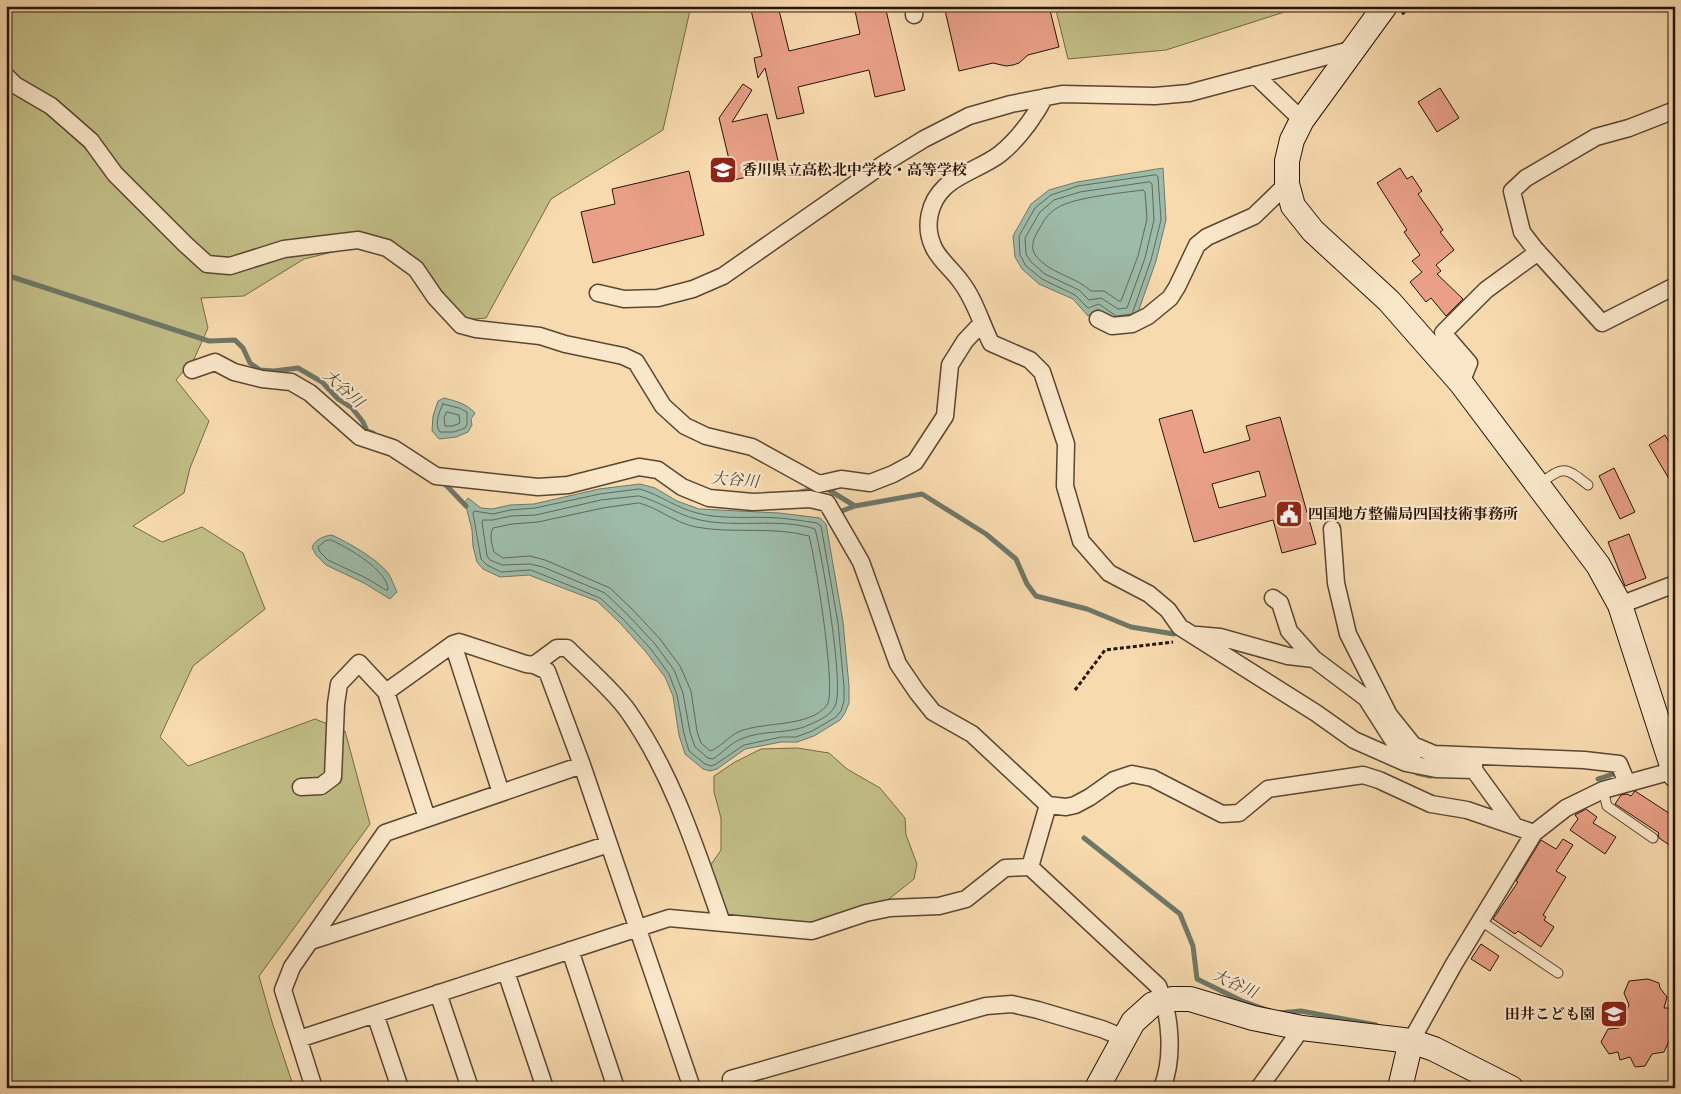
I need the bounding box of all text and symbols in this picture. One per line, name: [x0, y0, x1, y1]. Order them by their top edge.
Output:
school or university icon: 香川県立高松北中学校・高等学校: [708, 155, 738, 185]
place label: 香川県立高松北中学校・高等学校: [742, 161, 967, 180]
water label: 大谷川: [318, 366, 369, 414]
water label: 大谷川: [710, 469, 762, 493]
public building icon: 四国地方整備局四国技術事務所: [1274, 499, 1304, 529]
place label: 四国地方整備局四国技術事務所: [1308, 505, 1518, 524]
water label: 大谷川: [1208, 966, 1262, 1005]
school or university icon: 田井こども園: [1599, 999, 1629, 1029]
place label: 田井こども園: [1505, 1005, 1595, 1024]

